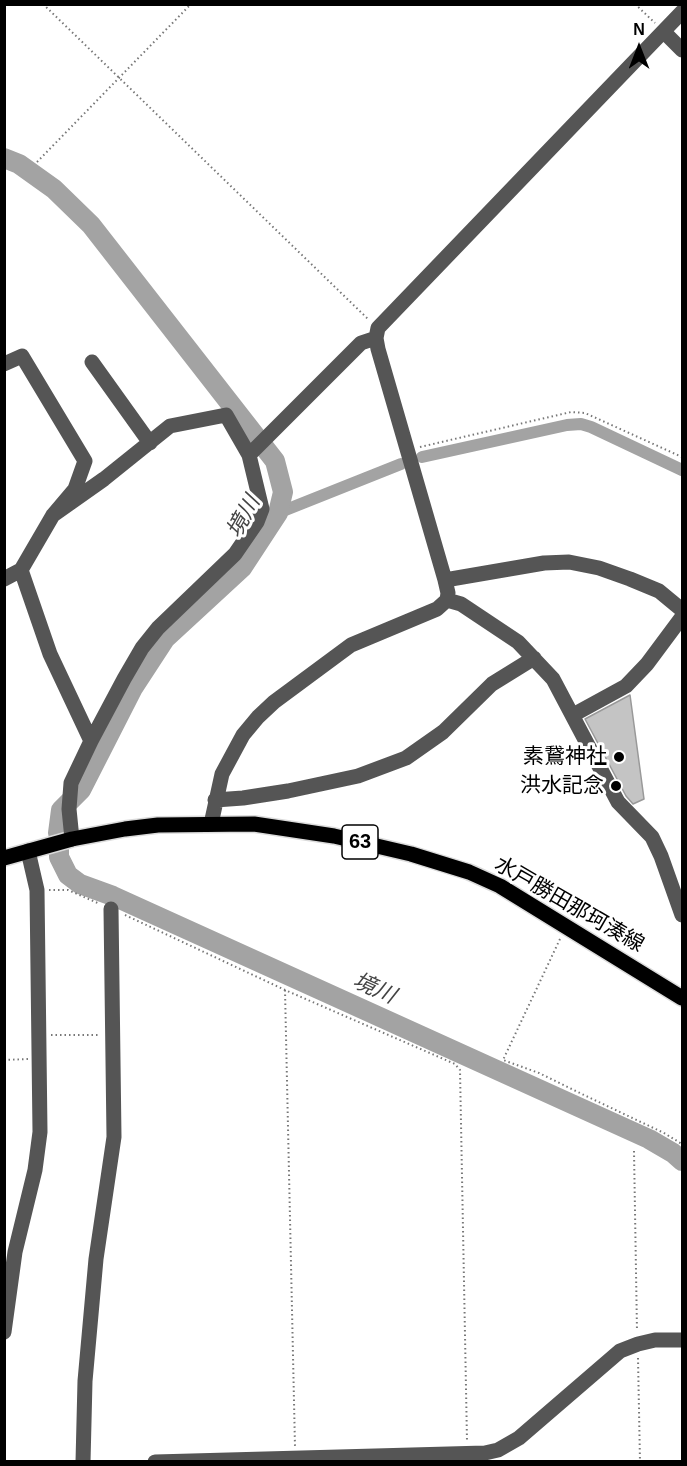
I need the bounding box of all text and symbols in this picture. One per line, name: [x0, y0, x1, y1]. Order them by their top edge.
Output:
north arrow: [609, 18, 669, 78]
text: N: [633, 21, 645, 38]
water label: 境川: [222, 491, 266, 543]
place label: 素鵞神社: [523, 744, 607, 770]
marker: 素鵞神社: [612, 750, 626, 764]
place label: 洪水記念: [520, 773, 604, 799]
marker: 洪水記念: [609, 779, 623, 793]
road number: 63: [342, 825, 378, 859]
street label: 水戸勝田那珂湊線: [490, 852, 648, 958]
water label: 境川: [349, 968, 399, 1010]

